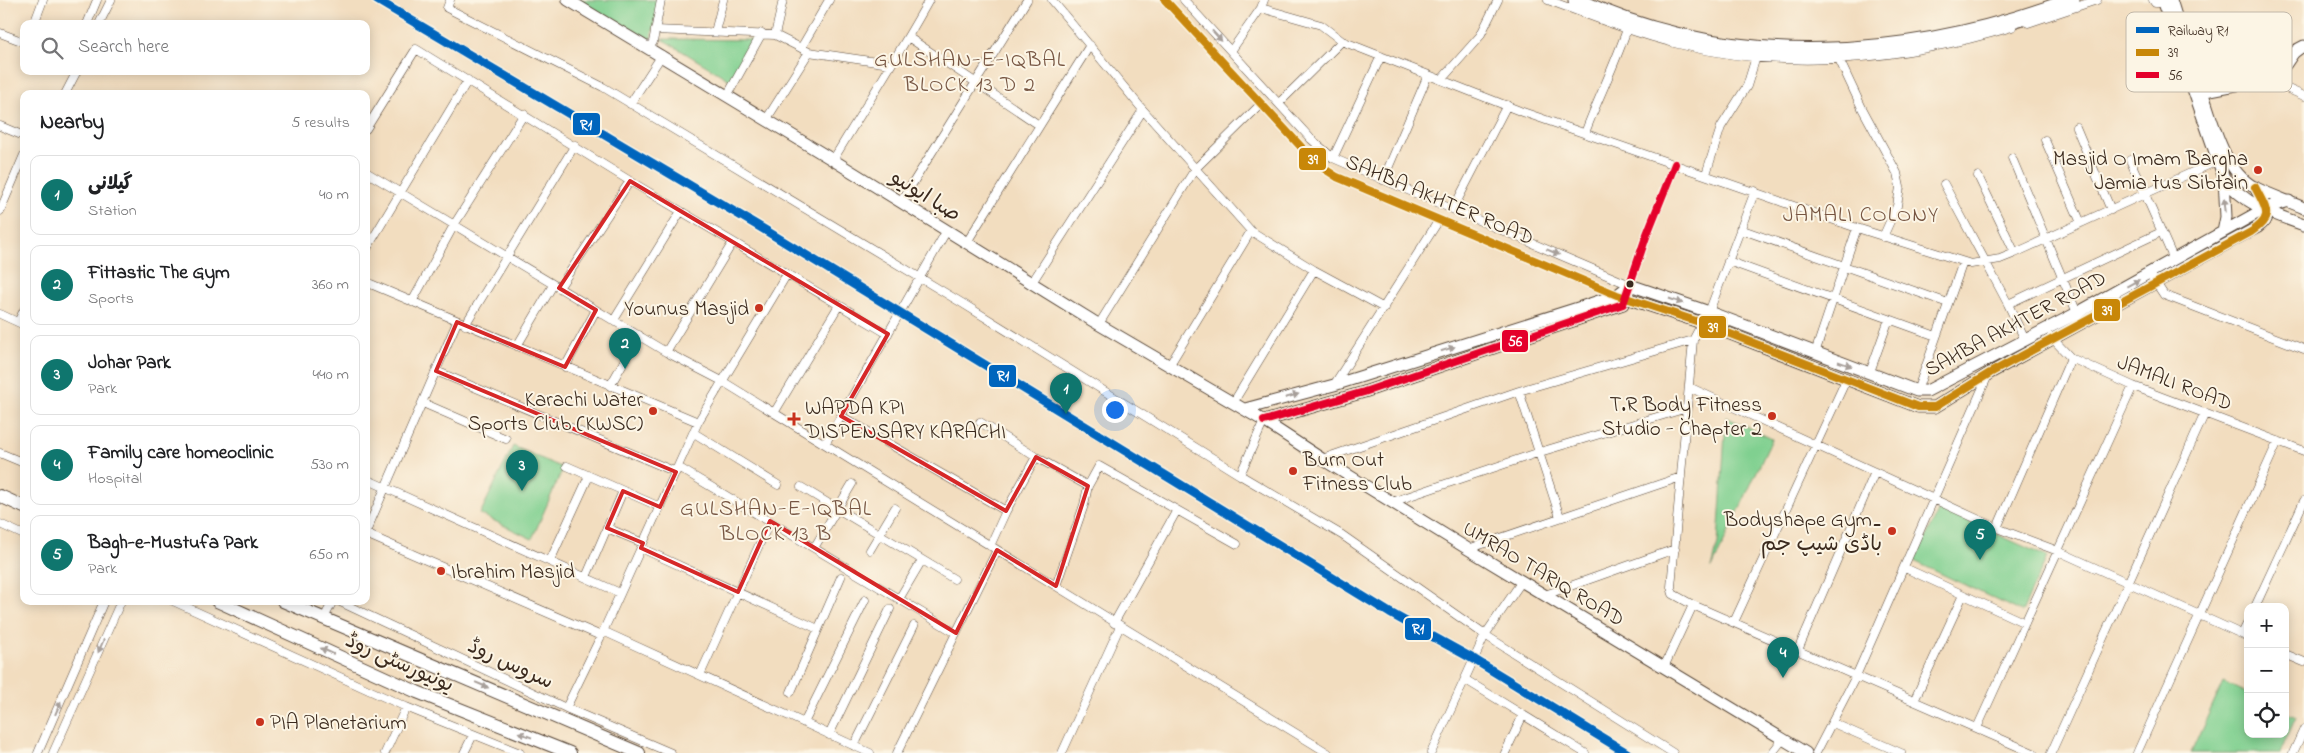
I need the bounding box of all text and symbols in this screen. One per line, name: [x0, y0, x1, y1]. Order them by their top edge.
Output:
legend: [2126, 12, 2292, 92]
search box: [20, 20, 370, 75]
text: Railway R1: [2168, 21, 2229, 43]
one-way arrow: [1211, 30, 1223, 42]
icon: search: [38, 34, 66, 62]
text: Search here: [78, 34, 169, 61]
text: 39: [2168, 43, 2179, 64]
district label: GULSHAN-E-IQBAL BLOCK 13 D 2: [874, 45, 1066, 102]
text: 56: [2168, 66, 2182, 87]
text: Nearby: [40, 108, 104, 138]
text: 5 results: [291, 111, 350, 135]
line badge: R1: [572, 112, 601, 136]
text: R1: [579, 115, 593, 136]
place label: Masjid O Imam Bargha Jamia tus Sibtain: [2053, 145, 2248, 199]
line badge: 39: [1298, 147, 1327, 171]
street label: SAHBA AKHTER ROAD: [1340, 148, 1538, 254]
text: 39: [1307, 150, 1319, 171]
street label: صبا ایونیو: [883, 163, 966, 230]
marker: Masjid O Imam Bargha Jamia tus Sibtain: [2252, 164, 2264, 176]
text: گیلانی: [88, 171, 132, 198]
text: 1: [54, 183, 60, 207]
text: 40 m: [319, 183, 349, 207]
one-way arrow: [2221, 197, 2229, 213]
text: Station: [88, 199, 137, 223]
district label: JAMALI COLONY: [1783, 200, 1939, 232]
one-way arrow: [1546, 249, 1560, 257]
text: Fittastic The Gym: [88, 260, 230, 287]
street label: SAHBA AKHTER ROAD: [1920, 264, 2112, 385]
text: 2: [53, 273, 61, 297]
text: 360 m: [312, 273, 349, 297]
one-way arrow: [2126, 278, 2140, 287]
unlabelled marker: [1625, 279, 1635, 289]
text: Sports: [88, 287, 134, 311]
place label: Younus Masjid: [624, 295, 749, 325]
one-way arrow: [1669, 297, 1684, 305]
line badge: 39: [2093, 298, 2121, 322]
text: 39: [2101, 301, 2113, 322]
marker: Younus Masjid: [753, 302, 765, 314]
line badge: 39: [1698, 315, 1727, 339]
text: 39: [1707, 318, 1719, 339]
pin: 2: [609, 328, 641, 369]
line badge: 56: [1501, 329, 1529, 353]
text: 56: [1508, 332, 1523, 353]
one-way arrow: [1440, 345, 1455, 353]
street label: JAMALI ROAD: [2113, 348, 2236, 420]
text: Johar Park: [88, 350, 171, 377]
one-way arrow: [1838, 360, 1853, 368]
text: 3: [54, 363, 60, 387]
text: 440 m: [312, 363, 349, 387]
line badge: R1: [988, 364, 1017, 388]
text: R1: [996, 366, 1010, 387]
pin: 1: [1050, 373, 1082, 414]
text: Park: [88, 377, 117, 401]
place label: Karachi Water Sports Club (KWSC): [468, 386, 643, 440]
place label: T.R Body Fitness Studio - Chapter 2: [1602, 391, 1762, 445]
one-way arrow: [1284, 392, 1300, 400]
place label: WAPDA KPI DISPENSARY KARACHI: [804, 394, 1006, 448]
your location: [1102, 397, 1128, 423]
marker: Karachi Water Sports Club (KWSC): [647, 405, 659, 417]
marker: T.R Body Fitness Studio - Chapter 2: [1766, 410, 1778, 422]
marker: WAPDA KPI DISPENSARY KARACHI: [787, 412, 801, 426]
text: Family care homeoclinic: [88, 440, 273, 467]
place label: Burn Out Fitness Club: [1302, 446, 1412, 500]
pin: 3: [506, 450, 538, 491]
text: 4: [54, 453, 60, 477]
text: 530 m: [310, 453, 349, 477]
marker: Burn Out Fitness Club: [1287, 465, 1299, 477]
text: Hospital: [88, 467, 142, 491]
district label: GULSHAN-E-IQBAL BLOCK 13 B: [680, 494, 872, 551]
place label: Bodyshape Gym۔ باڈی شیپ جم: [1723, 506, 1882, 560]
street label: UMRAO TARIQ ROAD: [1456, 515, 1629, 635]
pin: 5: [1964, 519, 1996, 560]
marker: Bodyshape Gym۔ باڈی شیپ جم: [1886, 525, 1898, 537]
text: Bagh-e-Mustufa Park: [88, 530, 258, 557]
text: 5: [52, 543, 62, 567]
text: 650 m: [309, 543, 349, 567]
text: Park: [88, 557, 117, 581]
place label: Ibrahim Masjid: [451, 558, 575, 588]
marker: Ibrahim Masjid: [435, 565, 447, 577]
map controls: [2244, 603, 2289, 738]
button: +: [2244, 603, 2289, 648]
line badge: R1: [1404, 617, 1432, 641]
text: R1: [1411, 619, 1425, 640]
street label: یونیورسٹی روڈ: [340, 627, 458, 701]
street label: سروس روڈ: [462, 632, 558, 698]
pin: 4: [1767, 637, 1799, 678]
one-way arrow: [97, 639, 105, 653]
one-way arrow: [320, 647, 334, 655]
button: −: [2244, 648, 2289, 693]
one-way arrow: [475, 681, 490, 689]
button: locate: [2244, 693, 2289, 738]
one-way arrow: [54, 701, 62, 715]
place label: PIA Planetarium: [270, 709, 406, 739]
marker: PIA Planetarium: [254, 716, 266, 728]
one-way arrow: [518, 730, 532, 738]

